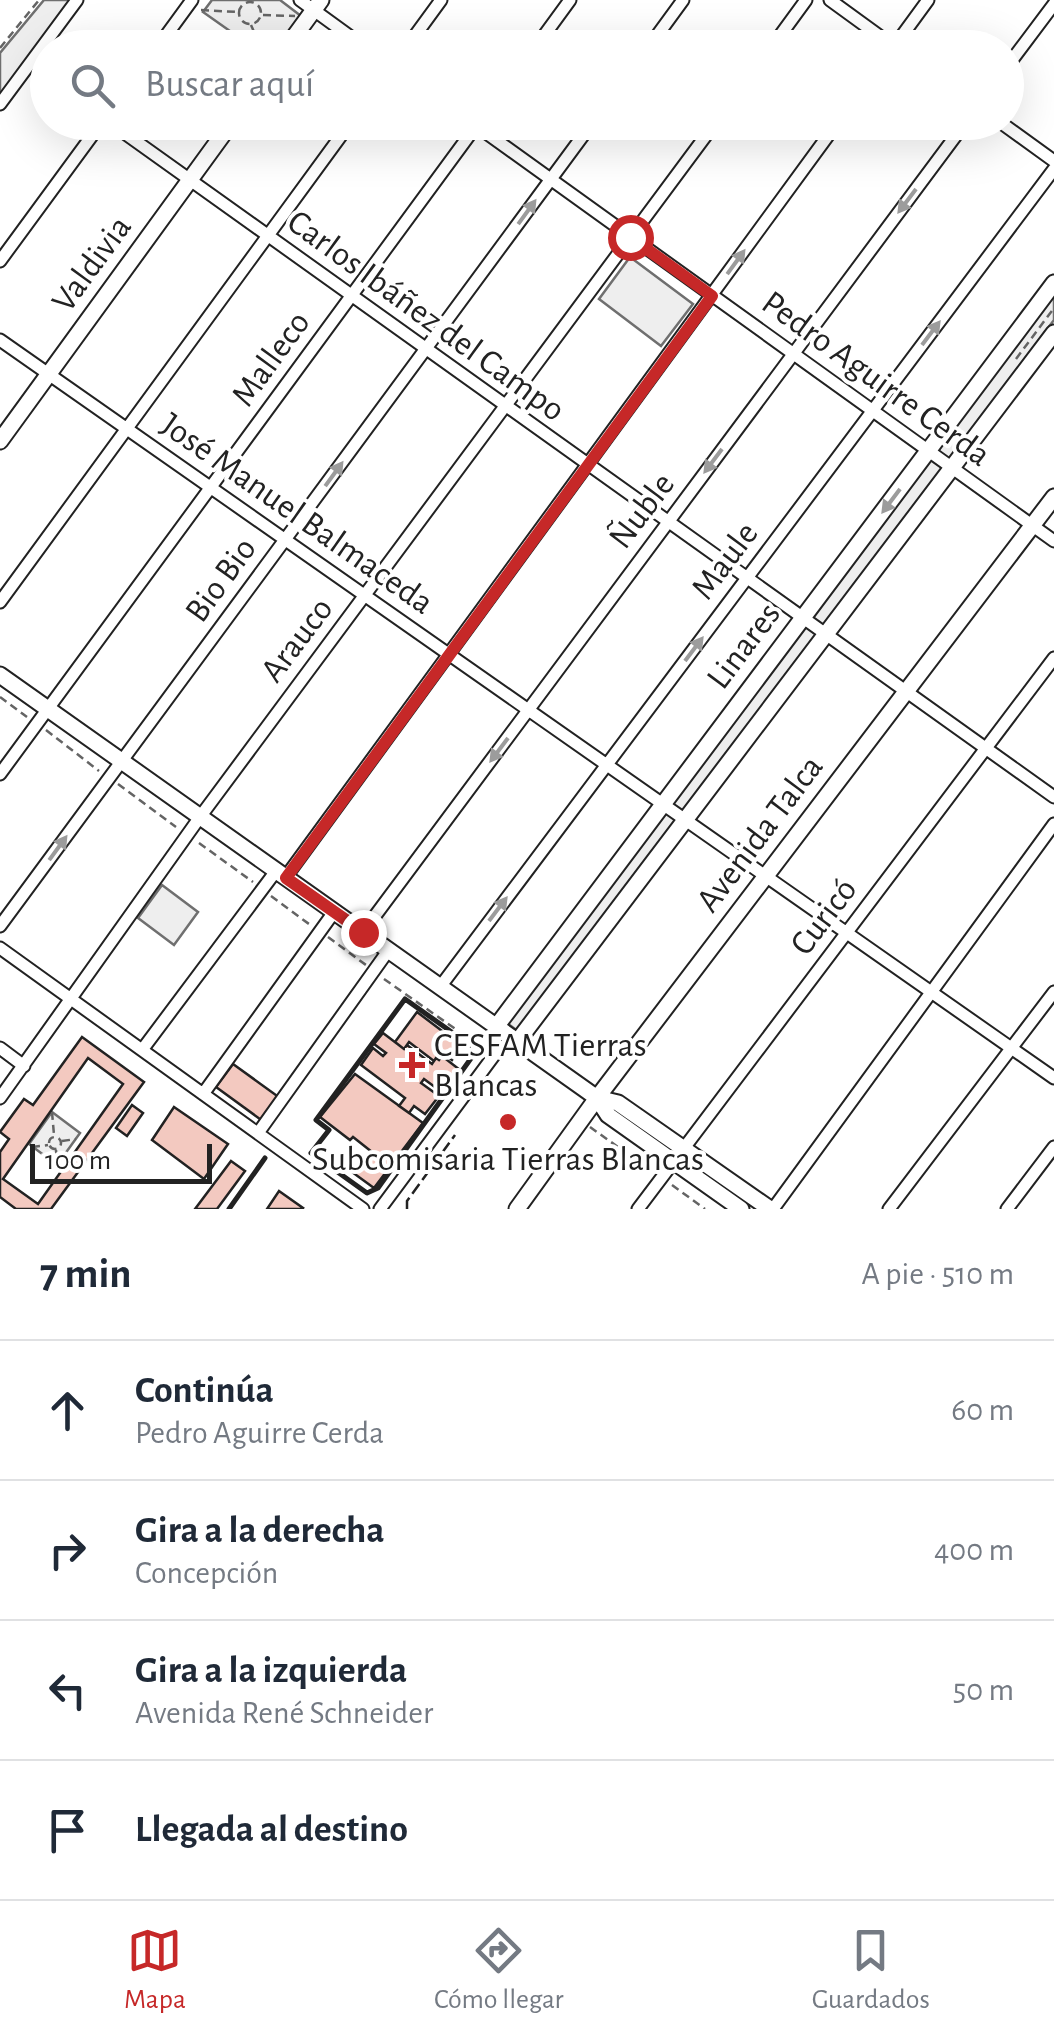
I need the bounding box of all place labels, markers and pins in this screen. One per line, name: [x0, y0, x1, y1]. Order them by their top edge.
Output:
place label: CESFAM Tierras Blancas: [434, 1028, 647, 1103]
marker: CESFAM Tierras Blancas: [399, 1052, 425, 1078]
marker: Subcomisaria Tierras Blancas: [497, 1111, 519, 1133]
place label: Subcomisaria Tierras Blancas: [312, 1142, 704, 1177]

